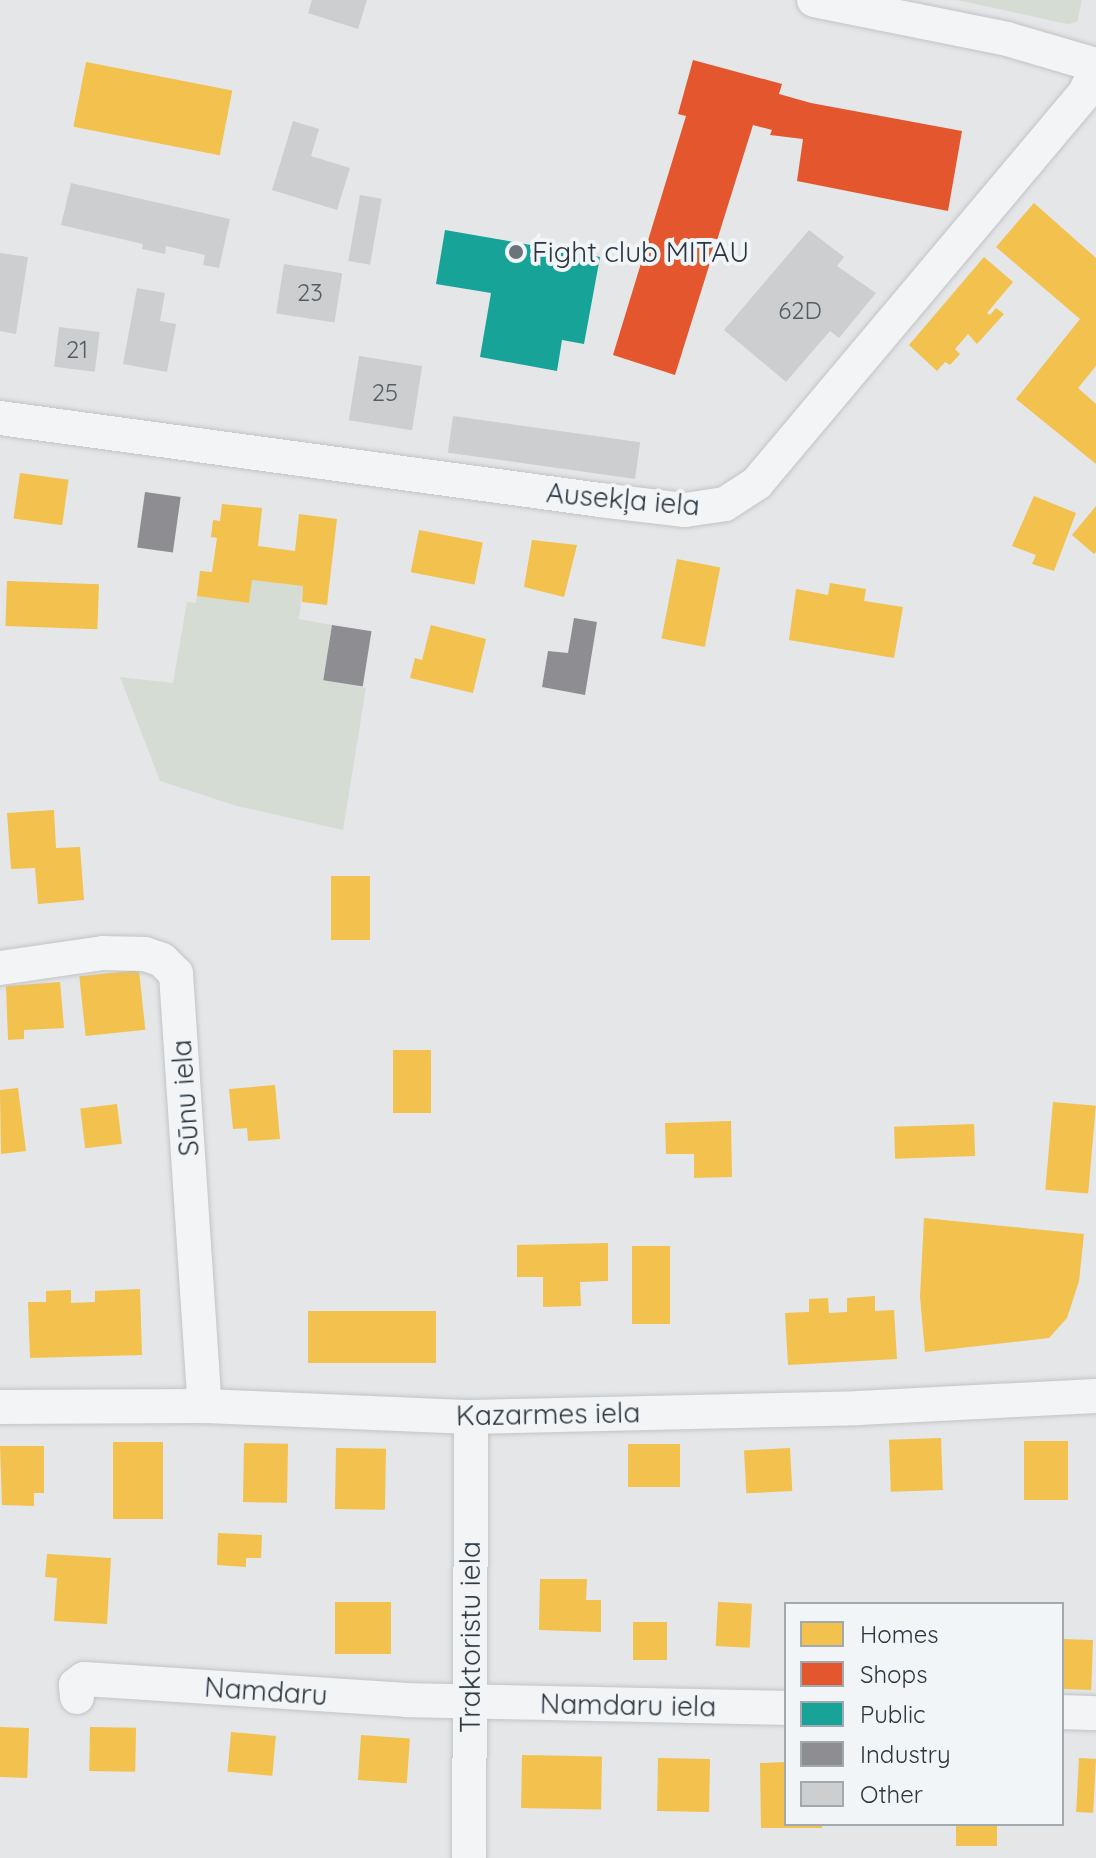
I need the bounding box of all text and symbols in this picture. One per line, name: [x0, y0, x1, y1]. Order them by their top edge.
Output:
place label: Fight club MITAU: [532, 235, 749, 269]
marker: Fight club MITAU: [507, 243, 525, 261]
house number: 23: [297, 279, 323, 307]
house number: 62D: [778, 297, 822, 325]
house number: 21: [66, 336, 88, 364]
house number: 25: [372, 379, 398, 407]
street label: Ausekļa iela: [545, 476, 701, 522]
street label: Sūnu iela: [164, 1039, 206, 1157]
street label: Kazarmes iela: [456, 1396, 640, 1432]
street label: Traktoristu iela: [453, 1541, 487, 1733]
legend: [784, 1602, 1064, 1826]
text: Homes: [860, 1619, 938, 1649]
text: Shops: [860, 1659, 927, 1689]
street label: Namdaru: [203, 1670, 329, 1712]
street label: Namdaru iela: [540, 1687, 716, 1723]
text: Public: [860, 1699, 925, 1729]
text: Industry: [860, 1739, 951, 1769]
text: Other: [860, 1779, 923, 1809]

